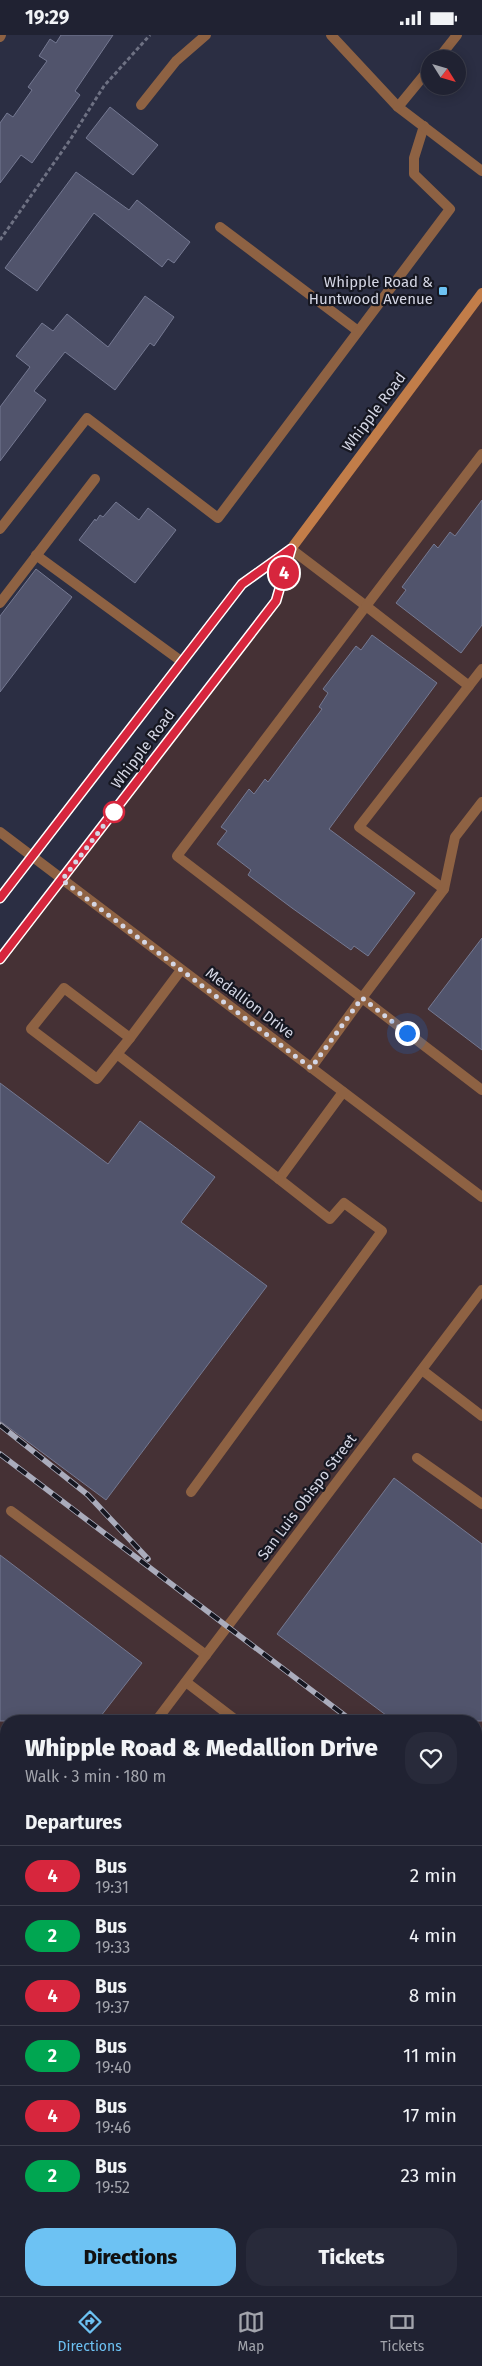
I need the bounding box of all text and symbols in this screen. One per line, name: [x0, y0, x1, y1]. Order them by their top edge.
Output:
text: 19:29: [25, 6, 69, 29]
north arrow: [421, 50, 466, 95]
map controls: [421, 50, 466, 95]
place label: Whipple Road & Huntwood Avenue: [309, 273, 433, 308]
marker: Whipple Road & Huntwood Avenue: [437, 285, 449, 297]
street label: Whipple Road: [338, 369, 410, 455]
line badge: 4: [268, 557, 300, 589]
text: 4: [279, 562, 289, 584]
street label: Whipple Road: [107, 706, 179, 792]
unlabelled marker: [103, 801, 125, 823]
street label: Medallion Drive: [202, 964, 298, 1042]
your location: [395, 1021, 420, 1046]
street label: San Luis Obispo Street: [254, 1430, 361, 1564]
button: heart: [405, 1732, 457, 1784]
text: Whipple Road & Medallion Drive: [25, 1734, 378, 1762]
text: Walk · 3 min · 180 m: [25, 1767, 166, 1786]
text: Departures: [25, 1811, 122, 1834]
text: Bus: [95, 1855, 127, 1878]
text: 2 min: [410, 1864, 457, 1887]
text: 4: [47, 1865, 58, 1887]
text: 19:31: [95, 1878, 129, 1897]
text: Bus: [95, 1915, 127, 1938]
text: 4 min: [409, 1924, 457, 1947]
text: 2: [48, 1925, 57, 1947]
text: 19:33: [95, 1938, 130, 1957]
text: Bus: [95, 1975, 127, 1998]
text: 8 min: [409, 1984, 457, 2007]
text: 4: [47, 1985, 58, 2007]
text: 19:37: [95, 1998, 129, 2017]
text: Bus: [95, 2035, 127, 2058]
text: 11 min: [403, 2044, 457, 2067]
text: 2: [48, 2045, 57, 2067]
text: 19:40: [95, 2058, 132, 2077]
text: Bus: [95, 2095, 127, 2118]
text: 17 min: [403, 2104, 457, 2127]
text: 4: [47, 2105, 58, 2127]
text: 19:46: [95, 2118, 131, 2137]
text: Bus: [95, 2155, 127, 2178]
text: 23 min: [400, 2164, 457, 2187]
text: 2: [48, 2165, 57, 2187]
text: 19:52: [95, 2178, 130, 2197]
button: Directions: [25, 2228, 236, 2286]
button: Tickets: [246, 2228, 457, 2286]
tab: Directions: [58, 2308, 122, 2355]
tab: Map: [237, 2308, 265, 2355]
tab: Tickets: [380, 2308, 424, 2355]

